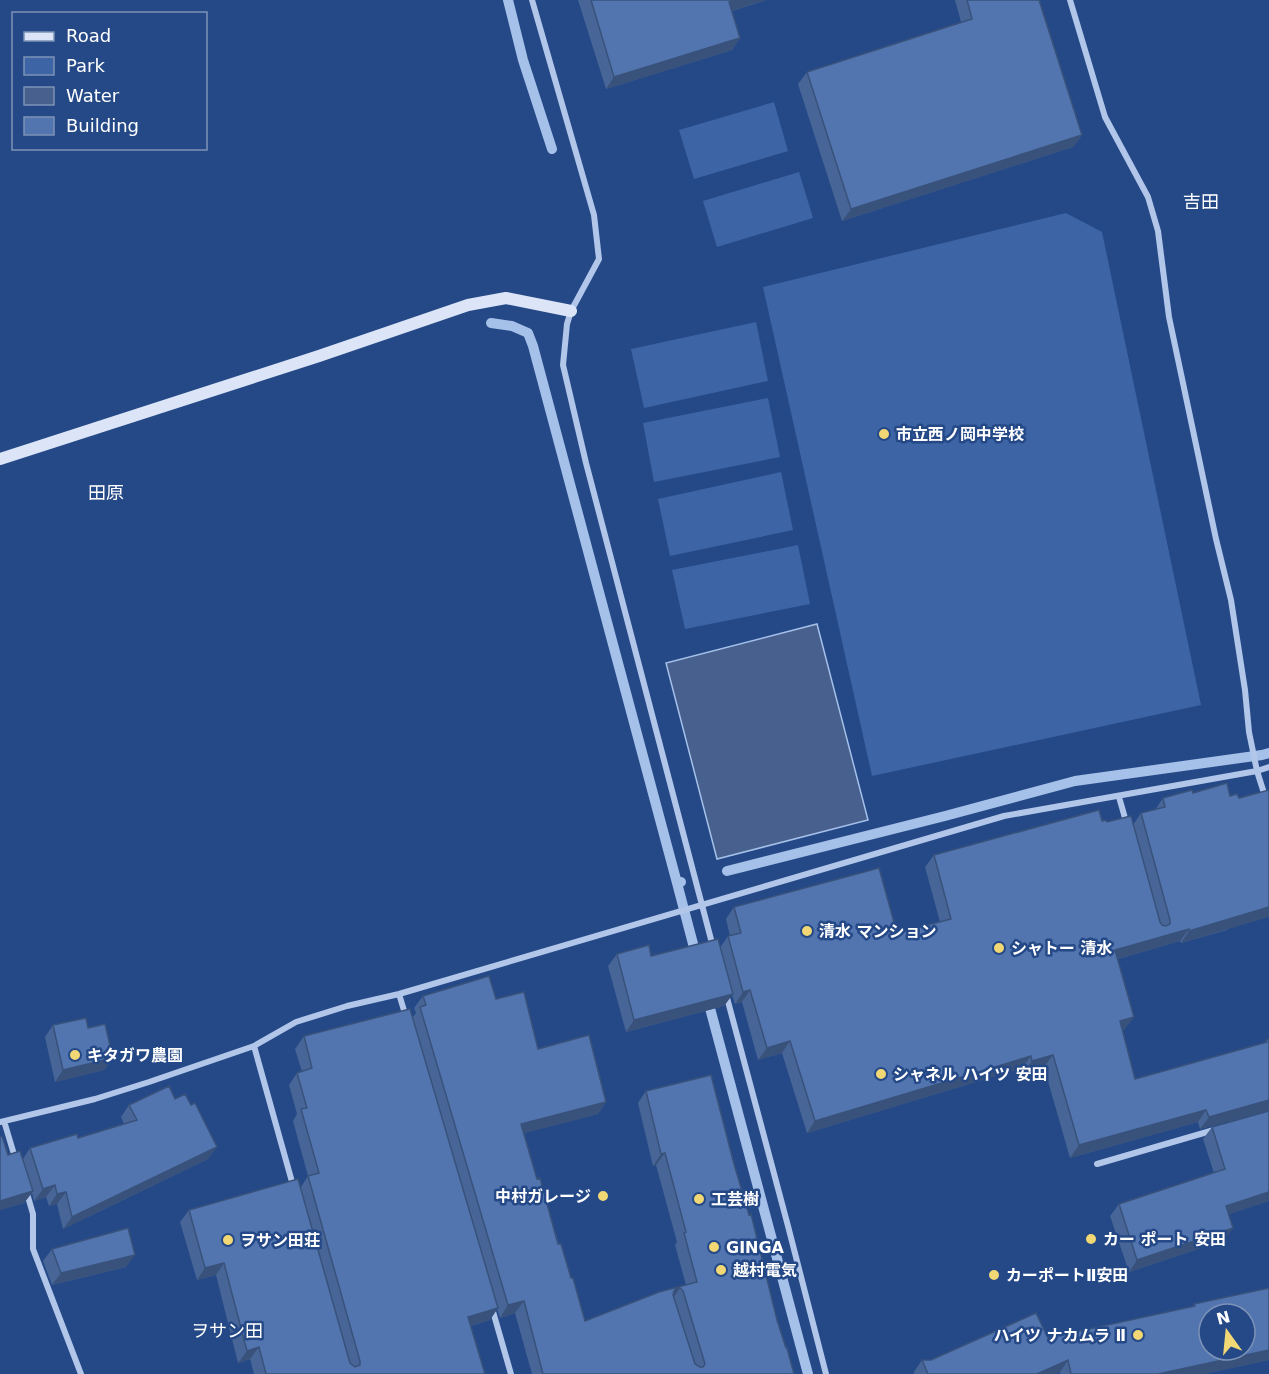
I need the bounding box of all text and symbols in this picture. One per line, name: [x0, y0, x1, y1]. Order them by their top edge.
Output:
legend: [12, 12, 207, 150]
text: Road: [66, 25, 111, 46]
text: Park: [66, 55, 105, 76]
text: Water: [66, 85, 120, 106]
text: Building: [66, 115, 139, 136]
district label: 吉田: [1183, 191, 1219, 212]
place label: 市立西ノ岡中学校: [896, 425, 1024, 444]
marker: 市立西ノ岡中学校: [877, 427, 891, 441]
district label: 田原: [88, 482, 124, 503]
place label: 清水 マンション: [819, 922, 937, 941]
marker: 清水 マンション: [800, 924, 814, 938]
place label: シャトー 清水: [1011, 939, 1113, 958]
marker: シャトー 清水: [992, 941, 1006, 955]
place label: キタガワ農園: [87, 1046, 183, 1065]
marker: キタガワ農園: [68, 1048, 82, 1062]
place label: シャネル ハイツ 安田: [893, 1065, 1048, 1084]
marker: シャネル ハイツ 安田: [874, 1067, 888, 1081]
place label: 中村ガレージ: [495, 1187, 591, 1206]
marker: 中村ガレージ: [596, 1189, 610, 1203]
place label: 工芸樹: [711, 1190, 759, 1209]
marker: 工芸樹: [692, 1192, 706, 1206]
place label: カー ポート 安田: [1103, 1230, 1226, 1249]
place label: ヲサン田荘: [240, 1231, 320, 1250]
marker: カー ポート 安田: [1084, 1232, 1098, 1246]
marker: ヲサン田荘: [221, 1233, 235, 1247]
place label: GINGA: [726, 1238, 785, 1257]
marker: GINGA: [707, 1240, 721, 1254]
place label: 越村電気: [733, 1261, 797, 1280]
marker: 越村電気: [714, 1263, 728, 1277]
place label: カーポートⅡ安田: [1006, 1266, 1129, 1285]
marker: カーポートⅡ安田: [987, 1268, 1001, 1282]
north arrow: [1197, 1302, 1257, 1362]
text: N: [1214, 1307, 1232, 1329]
district label: ヲサン田: [191, 1320, 263, 1341]
place label: ハイツ ナカムラ Ⅱ: [993, 1326, 1126, 1345]
marker: ハイツ ナカムラ Ⅱ: [1131, 1328, 1145, 1342]

